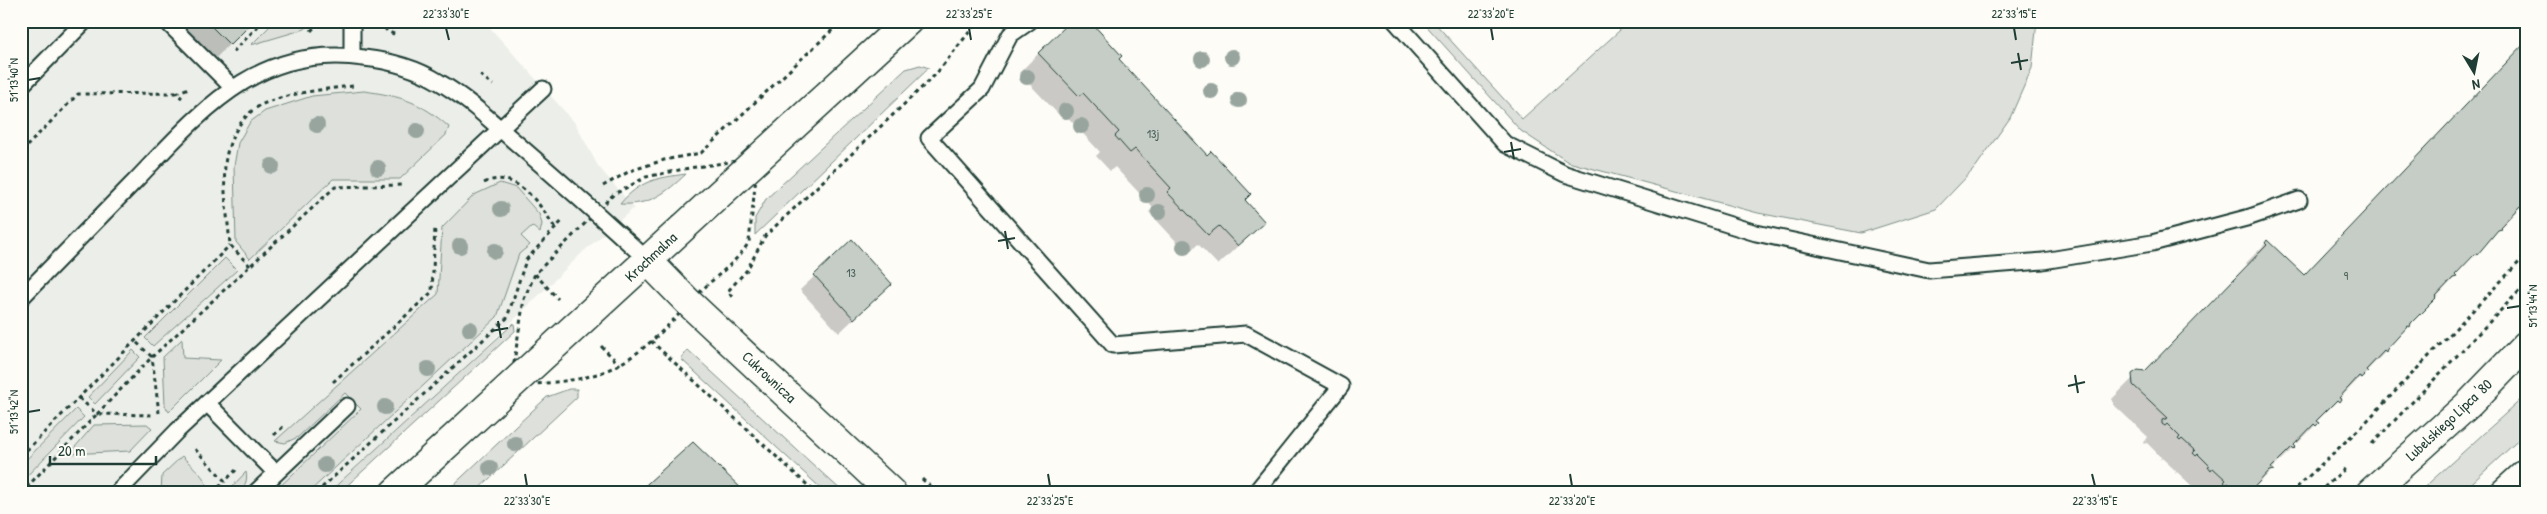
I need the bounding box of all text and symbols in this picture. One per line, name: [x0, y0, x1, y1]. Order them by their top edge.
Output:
text: 22°33'30"E: [423, 5, 470, 22]
text: 22°33'25"E: [946, 5, 993, 22]
text: 22°33'20"E: [1468, 5, 1515, 22]
text: 22°33'15"E: [1991, 5, 2037, 22]
north arrow: [2450, 48, 2500, 98]
text: 51°13'40"N: [5, 58, 22, 102]
text: N: [2470, 75, 2482, 95]
house number: 13j: [1147, 125, 1159, 142]
street label: Krochmalna: [620, 227, 681, 286]
house number: 13: [846, 264, 856, 281]
house number: 9: [2344, 267, 2349, 284]
text: 51°13'44"N: [2524, 285, 2541, 327]
street label: Cukrownicza: [738, 346, 801, 407]
street label: Lubelskiego Lipca '80: [2401, 374, 2497, 465]
text: 51°13'42"N: [5, 390, 22, 434]
scale bar: [50, 434, 156, 466]
text: 20 m: [58, 440, 85, 461]
text: 22°33'30"E: [504, 492, 551, 509]
text: 22°33'25"E: [1027, 492, 1074, 509]
text: 22°33'20"E: [1549, 492, 1596, 509]
text: 22°33'15"E: [2072, 492, 2118, 509]

